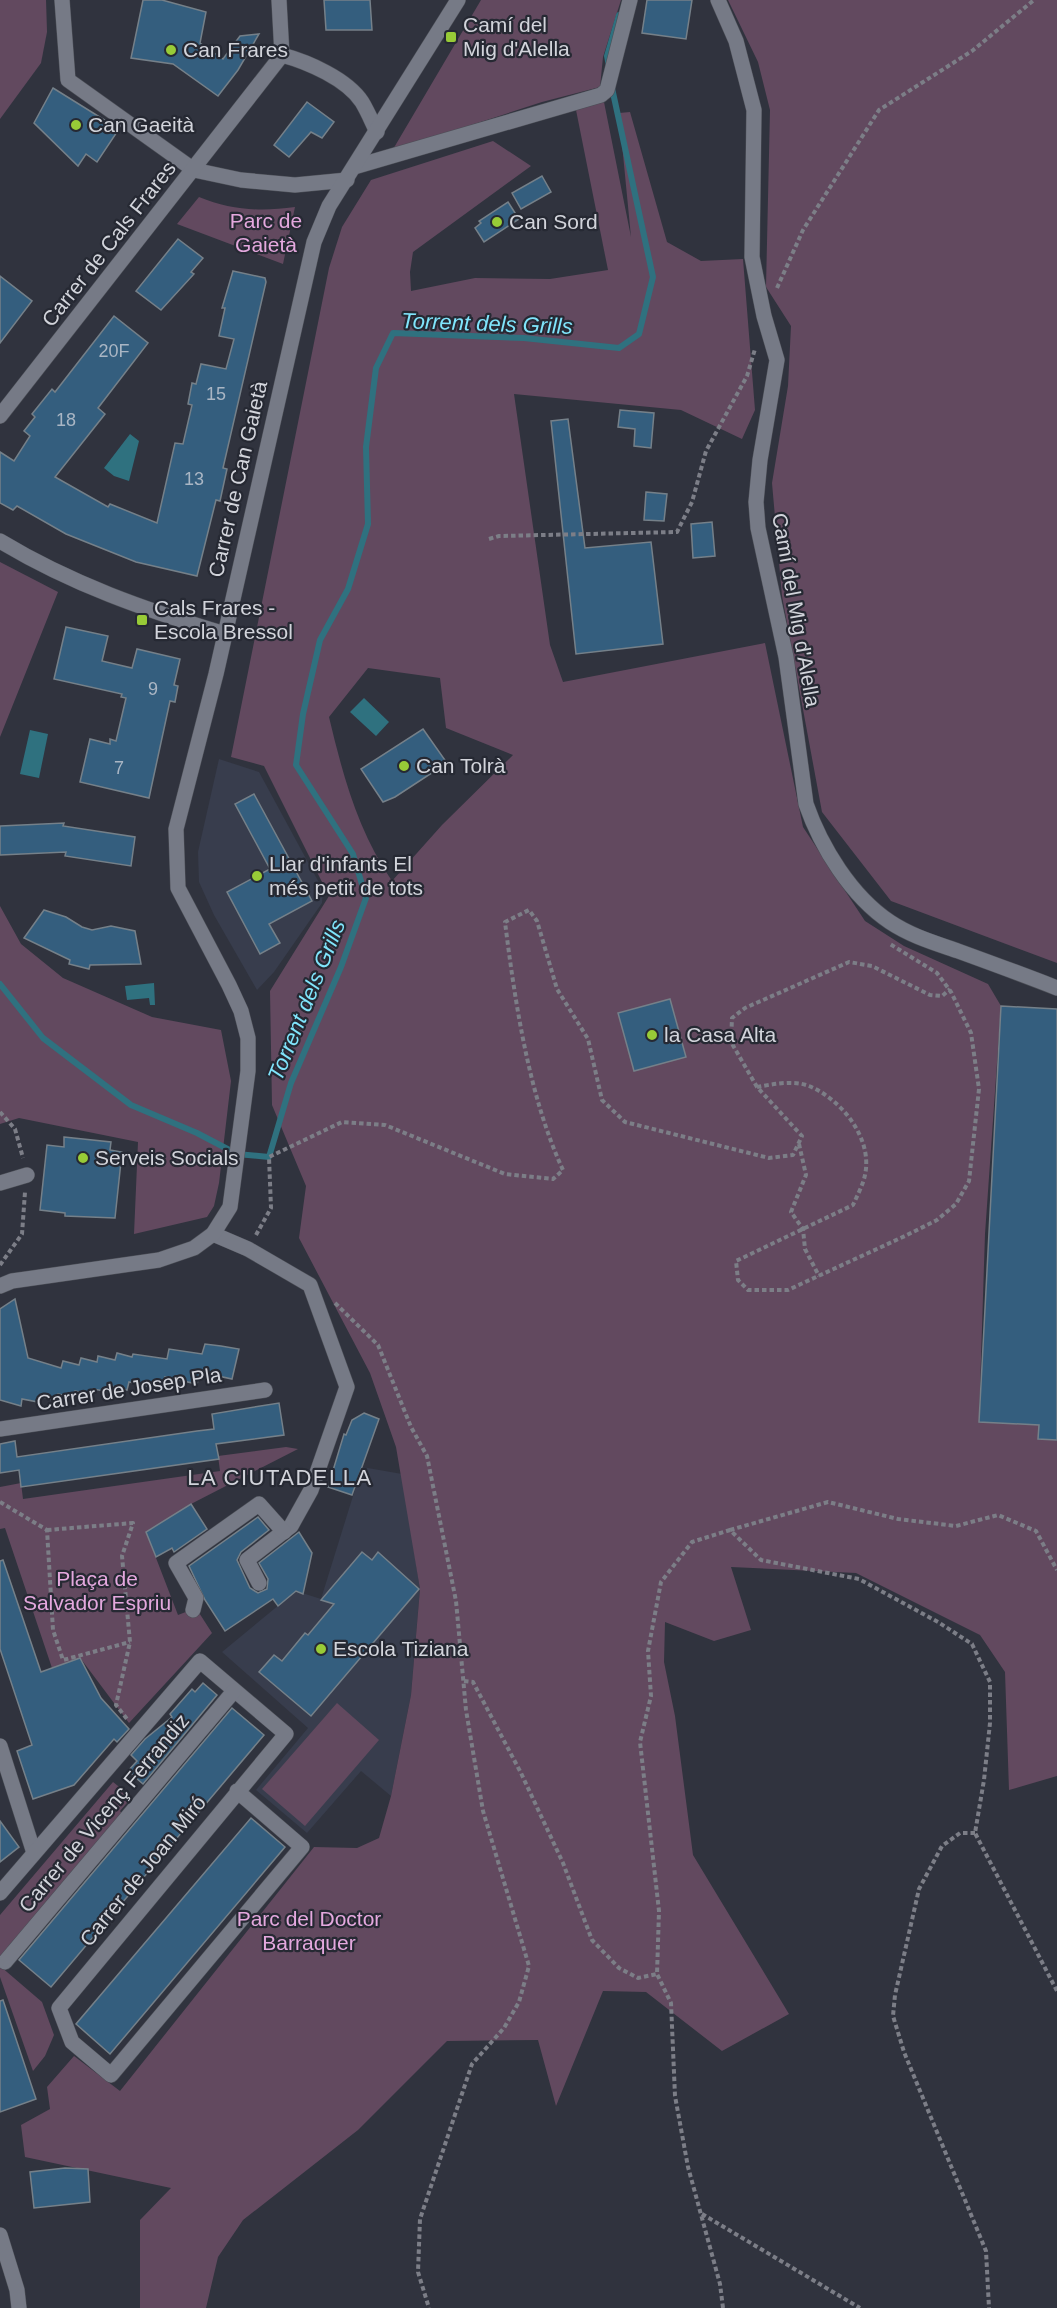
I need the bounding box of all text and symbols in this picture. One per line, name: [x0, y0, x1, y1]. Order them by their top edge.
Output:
place label: Camí del Mig d'Alella: [463, 13, 570, 60]
marker: Camí del Mig d'Alella: [444, 30, 458, 44]
place label: Can Frares: [183, 38, 288, 61]
marker: Can Frares: [164, 43, 178, 57]
place label: Can Gaeità: [88, 113, 195, 136]
marker: Can Gaeità: [69, 118, 83, 132]
street label: Carrer de Cals Frares: [37, 157, 180, 331]
park label: Parc de Gaietà: [230, 209, 302, 256]
place label: Can Sord: [509, 210, 598, 233]
marker: Can Sord: [490, 215, 504, 229]
water label: Torrent dels Grills: [401, 308, 573, 339]
house number: 20F: [98, 341, 130, 361]
street label: Carrer de Can Gaietà: [204, 378, 271, 579]
house number: 15: [206, 384, 226, 404]
house number: 18: [56, 410, 76, 430]
house number: 13: [184, 469, 204, 489]
street label: Camí del Mig d'Alella: [768, 511, 825, 709]
place label: Cals Frares - Escola Bressol: [154, 596, 293, 643]
marker: Cals Frares - Escola Bressol: [135, 613, 149, 627]
house number: 9: [148, 679, 158, 699]
place label: Can Tolrà: [416, 754, 506, 777]
house number: 7: [114, 758, 124, 778]
marker: Can Tolrà: [397, 759, 411, 773]
place label: Llar d'infants El més petit de tots: [269, 852, 423, 899]
marker: Llar d'infants El més petit de tots: [250, 869, 264, 883]
water label: Torrent dels Grills: [263, 916, 350, 1084]
place label: la Casa Alta: [664, 1023, 776, 1046]
marker: la Casa Alta: [645, 1028, 659, 1042]
place label: Serveis Socials: [95, 1146, 239, 1169]
marker: Serveis Socials: [76, 1151, 90, 1165]
street label: Carrer de Josep Pla: [35, 1362, 223, 1414]
district label: LA CIUTADELLA: [187, 1465, 373, 1490]
park label: Plaça de Salvador Espriu: [23, 1567, 171, 1614]
place label: Escola Tiziana: [333, 1637, 469, 1660]
marker: Escola Tiziana: [314, 1642, 328, 1656]
street label: Carrer de Vicenç Ferrandiz: [14, 1709, 193, 1916]
street label: Carrer de Joan Miró: [75, 1791, 210, 1950]
park label: Parc del Doctor Barraquer: [237, 1907, 381, 1954]

